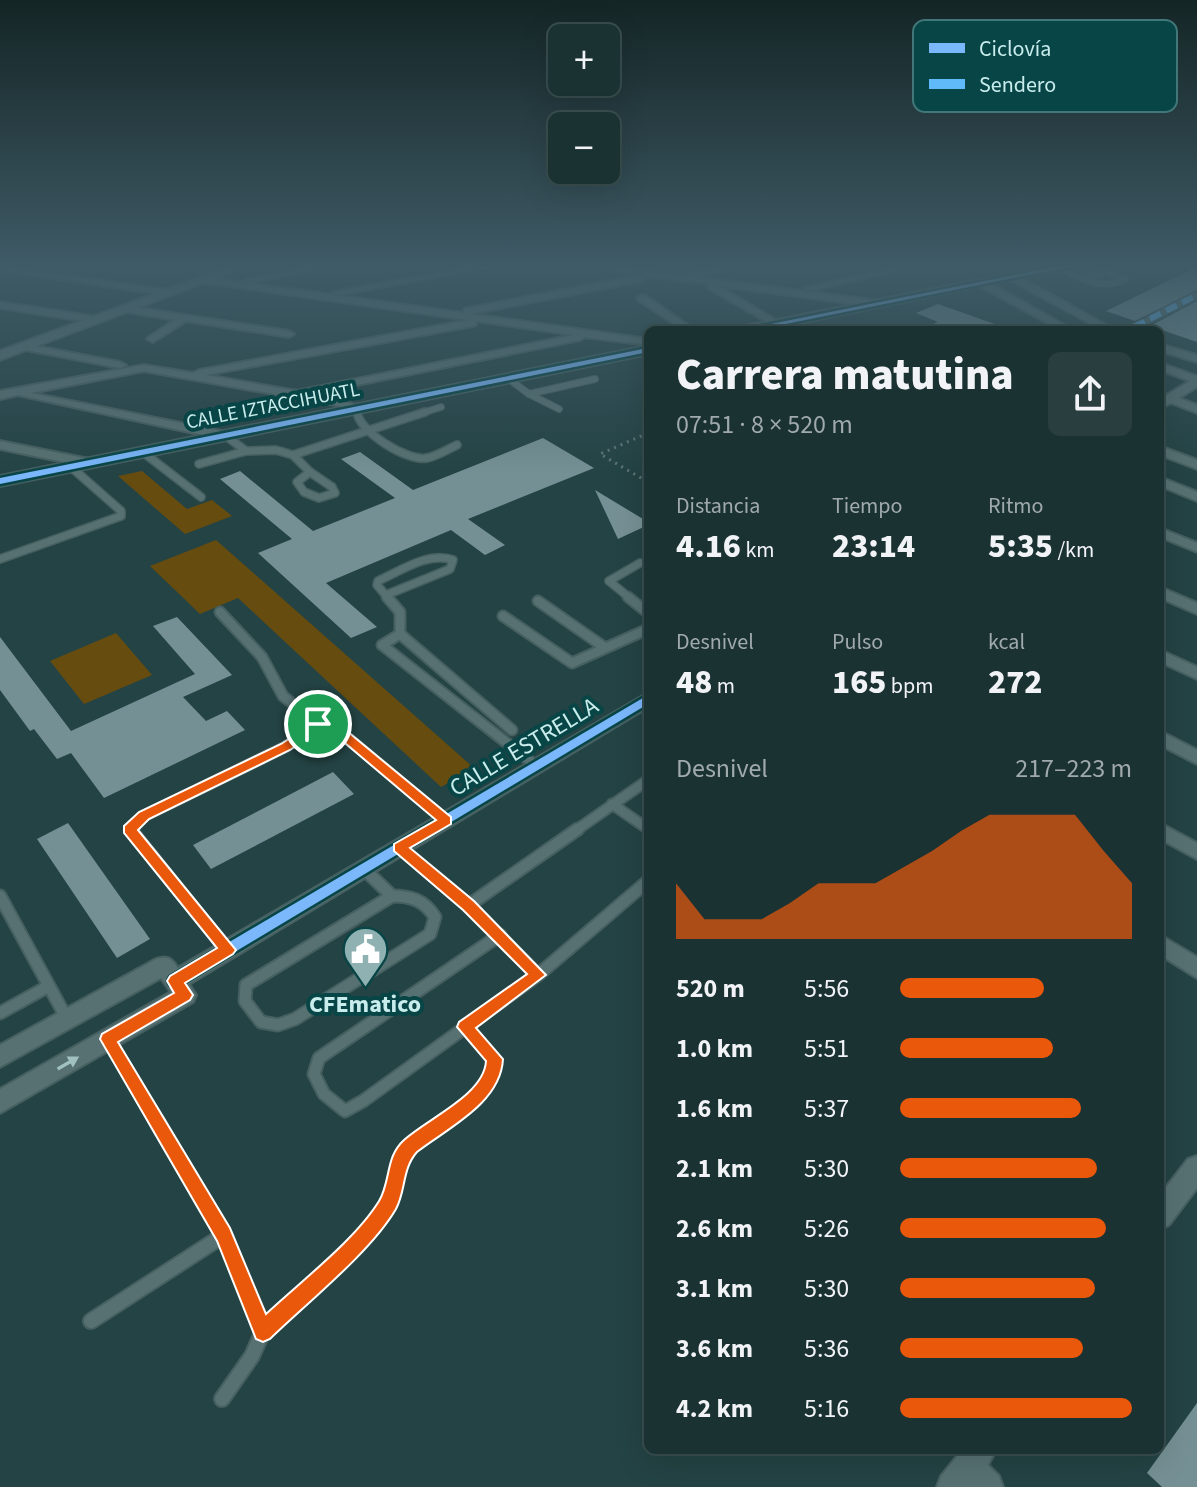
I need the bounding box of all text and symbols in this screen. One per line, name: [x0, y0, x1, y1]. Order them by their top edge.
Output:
legend: [913, 20, 1177, 112]
map controls: [548, 24, 620, 184]
button: +: [548, 24, 620, 96]
text: Ciclovía: [979, 33, 1051, 65]
text: Sendero: [979, 69, 1056, 101]
button: −: [548, 112, 620, 184]
text: Carrera matutina: [676, 344, 1014, 407]
button: share: [1048, 352, 1132, 436]
street label: CALLE IZTACCIHUATL: [184, 375, 362, 437]
text: 07:51 · 8 × 520 m: [676, 406, 853, 443]
text: Distancia: [676, 490, 760, 522]
text: Tiempo: [832, 490, 903, 522]
text: Ritmo: [988, 490, 1044, 522]
text: 4.16: [676, 522, 741, 571]
text: 23:14: [832, 522, 915, 571]
text: 5:35: [988, 522, 1053, 571]
text: km: [741, 534, 775, 566]
text: /km: [1053, 534, 1094, 566]
text: Desnivel: [676, 626, 754, 658]
text: Pulso: [832, 626, 883, 658]
text: kcal: [988, 626, 1025, 658]
text: 48: [676, 658, 712, 707]
text: 165: [832, 658, 886, 707]
text: 272: [988, 658, 1042, 707]
text: m: [712, 670, 735, 702]
text: bpm: [886, 670, 933, 702]
street label: CALLE ESTRELLA: [443, 689, 605, 805]
pin: [284, 690, 352, 758]
icon: arrive: [296, 702, 340, 746]
text: Desnivel: [676, 750, 768, 787]
text: 217–223 m: [1015, 750, 1132, 787]
public building icon: CFEmatico: [341, 926, 389, 989]
text: 520 m: [676, 970, 745, 1007]
text: 5:56: [804, 970, 849, 1007]
place label: CFEmatico: [309, 987, 421, 1022]
text: 1.0 km: [676, 1030, 753, 1067]
text: 5:51: [804, 1030, 849, 1067]
one-way arrow: [56, 1056, 79, 1070]
text: 1.6 km: [676, 1090, 753, 1127]
text: 5:37: [804, 1090, 849, 1127]
text: 2.1 km: [676, 1150, 753, 1187]
text: 5:30: [804, 1150, 849, 1187]
text: 2.6 km: [676, 1210, 753, 1247]
text: 5:26: [804, 1210, 849, 1247]
text: 3.1 km: [676, 1270, 753, 1307]
text: 5:30: [804, 1270, 849, 1307]
text: 3.6 km: [676, 1330, 753, 1367]
text: 5:36: [804, 1330, 849, 1367]
text: 4.2 km: [676, 1390, 753, 1427]
text: 5:16: [804, 1390, 849, 1427]

